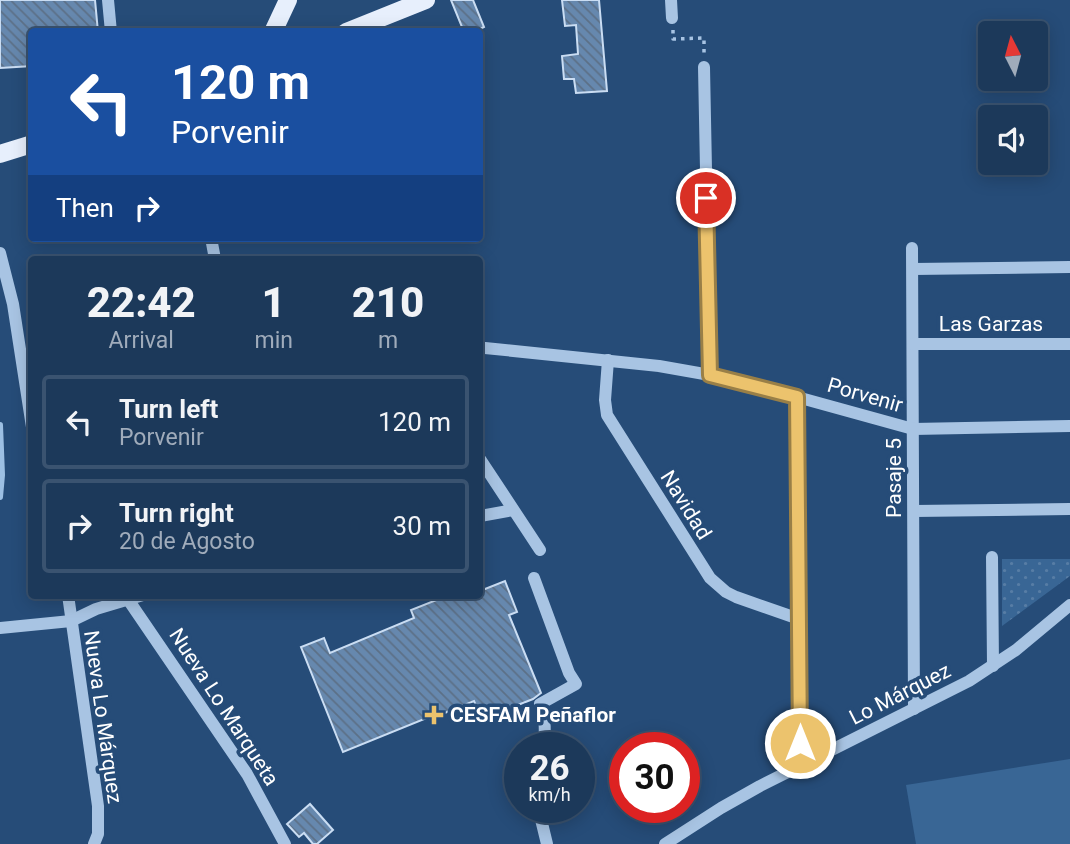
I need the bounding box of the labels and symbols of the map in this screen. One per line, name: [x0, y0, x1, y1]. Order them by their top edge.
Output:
north arrow: [978, 21, 1048, 91]
pin: [676, 168, 736, 228]
street label: Las Garzas: [939, 312, 1043, 336]
street label: Porvenir: [824, 373, 906, 417]
street label: Pasaje 5: [882, 438, 906, 518]
street label: Navidad: [656, 466, 716, 544]
street label: Nueva Lo Marqueta: [164, 624, 284, 790]
street label: Nueva Lo Márquez: [79, 629, 127, 805]
street label: Lo Márquez: [845, 658, 955, 730]
place label: CESFAM Peñaflor: [450, 703, 616, 727]
marker: CESFAM Peñaflor: [424, 705, 444, 725]
position arrow: [763, 706, 837, 780]
speed limit sign: 30: [609, 732, 700, 823]

